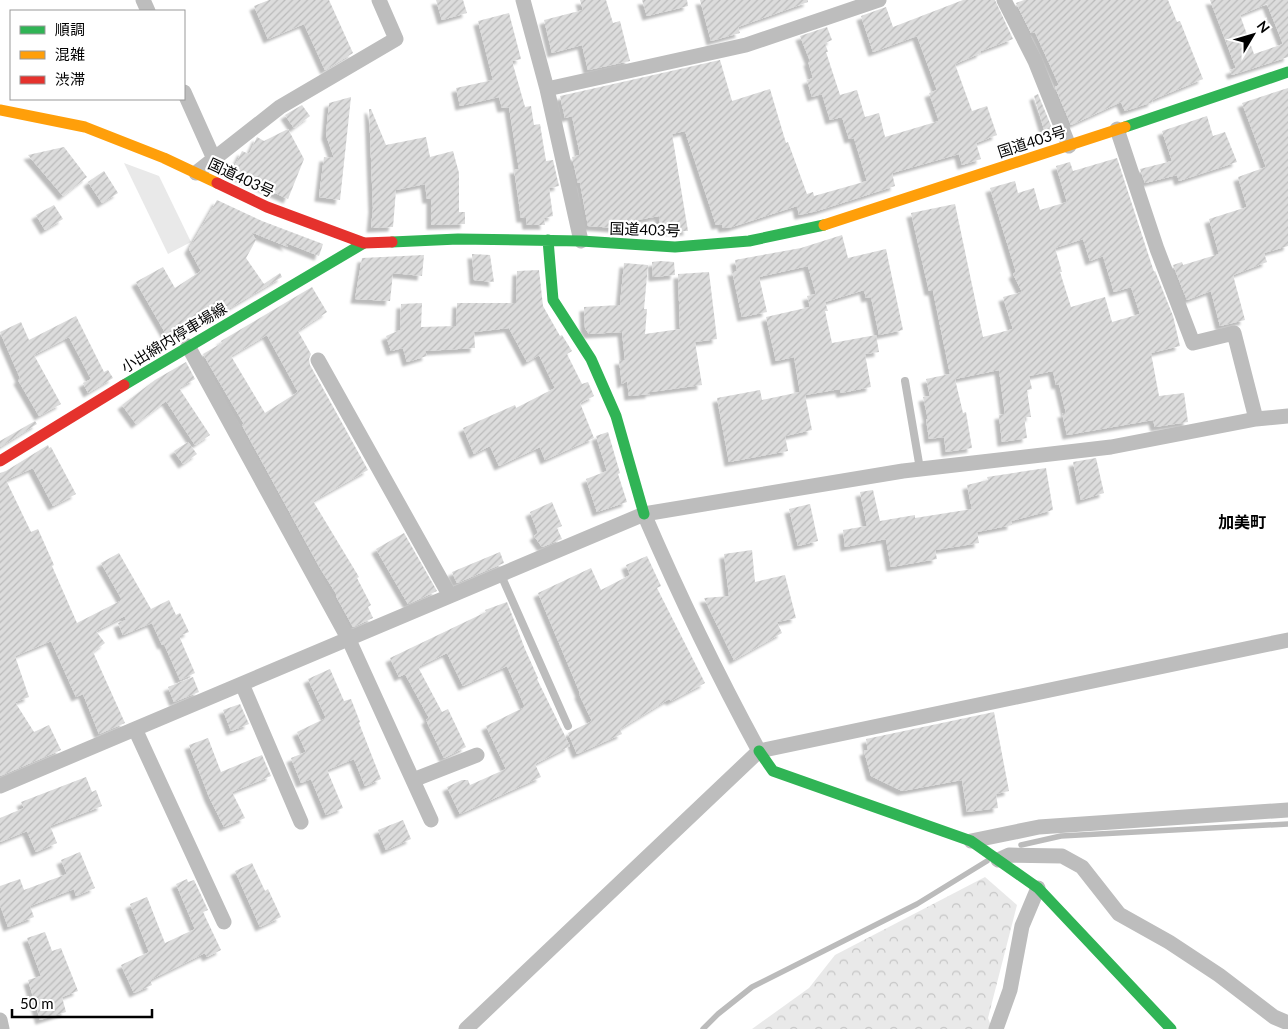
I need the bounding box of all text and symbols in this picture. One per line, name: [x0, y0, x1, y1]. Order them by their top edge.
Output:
legend: [10, 10, 185, 100]
north arrow: [1228, 10, 1278, 60]
text: N: [1254, 17, 1274, 36]
text: 順調: [55, 20, 85, 38]
text: 混雑: [55, 45, 85, 63]
text: 渋滞: [55, 70, 85, 88]
street label: 国道403号: [995, 122, 1068, 161]
street label: 国道403号: [205, 154, 277, 200]
street label: 国道403号: [609, 219, 681, 239]
street label: 小出綿内停車場線: [117, 299, 230, 376]
district label: 加美町: [1218, 512, 1266, 531]
scale bar: [12, 986, 152, 1018]
text: 50 m: [20, 994, 54, 1012]

